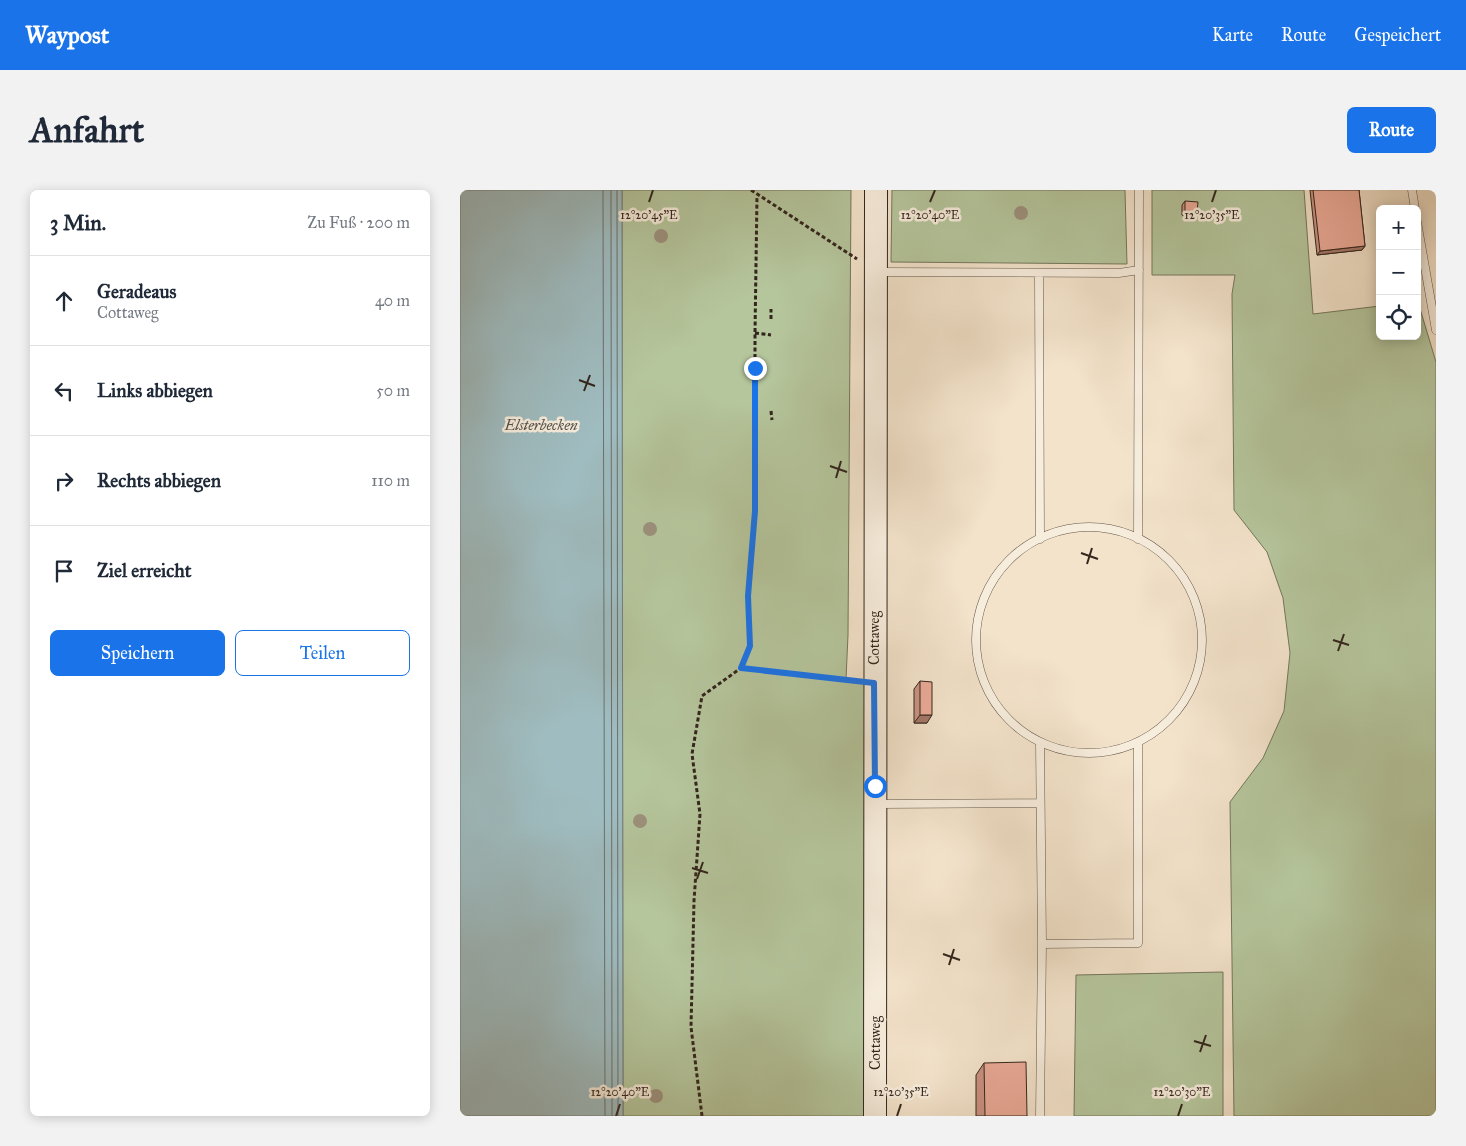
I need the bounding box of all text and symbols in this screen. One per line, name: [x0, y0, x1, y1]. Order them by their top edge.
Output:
text: Waypost: [25, 20, 109, 50]
text: Karte: [1212, 24, 1253, 46]
text: Route: [1281, 24, 1326, 46]
text: Gespeichert: [1354, 24, 1441, 46]
button: Route: [1347, 107, 1436, 153]
text: Anfahrt: [30, 109, 144, 152]
map controls: [1376, 205, 1421, 340]
button: +: [1376, 205, 1421, 250]
text: 12°20'45"E: [620, 208, 678, 222]
text: 12°20'40"E: [901, 208, 960, 222]
text: 12°20'35"E: [1184, 208, 1240, 222]
text: 3 Min.: [50, 210, 106, 236]
text: Zu Fuß · 200 m: [307, 213, 410, 232]
button: −: [1376, 250, 1421, 295]
text: Geradeaus: [97, 280, 176, 303]
icon: ahead: [50, 287, 78, 315]
text: 40 m: [375, 291, 410, 310]
button: locate: [1376, 295, 1421, 340]
text: Cottaweg: [97, 303, 159, 322]
route end: [744, 357, 767, 380]
icon: left: [50, 377, 78, 405]
text: Links abbiegen: [97, 379, 213, 402]
text: 50 m: [376, 381, 410, 400]
water label: Elsterbecken: [503, 416, 578, 434]
icon: right: [50, 467, 78, 495]
text: Rechts abbiegen: [97, 469, 221, 492]
text: 110 m: [371, 471, 410, 490]
icon: arrive: [50, 557, 78, 585]
text: Ziel erreicht: [97, 559, 191, 582]
street label: Cottaweg: [866, 611, 883, 665]
button: Speichern: [50, 630, 225, 676]
button: Teilen: [235, 630, 410, 676]
route start: [864, 775, 887, 798]
street label: Cottaweg: [867, 1016, 884, 1070]
text: 12°20'40"E: [591, 1085, 650, 1099]
text: 12°20'35"E: [873, 1085, 929, 1099]
text: 12°20'30"E: [1154, 1085, 1211, 1099]

